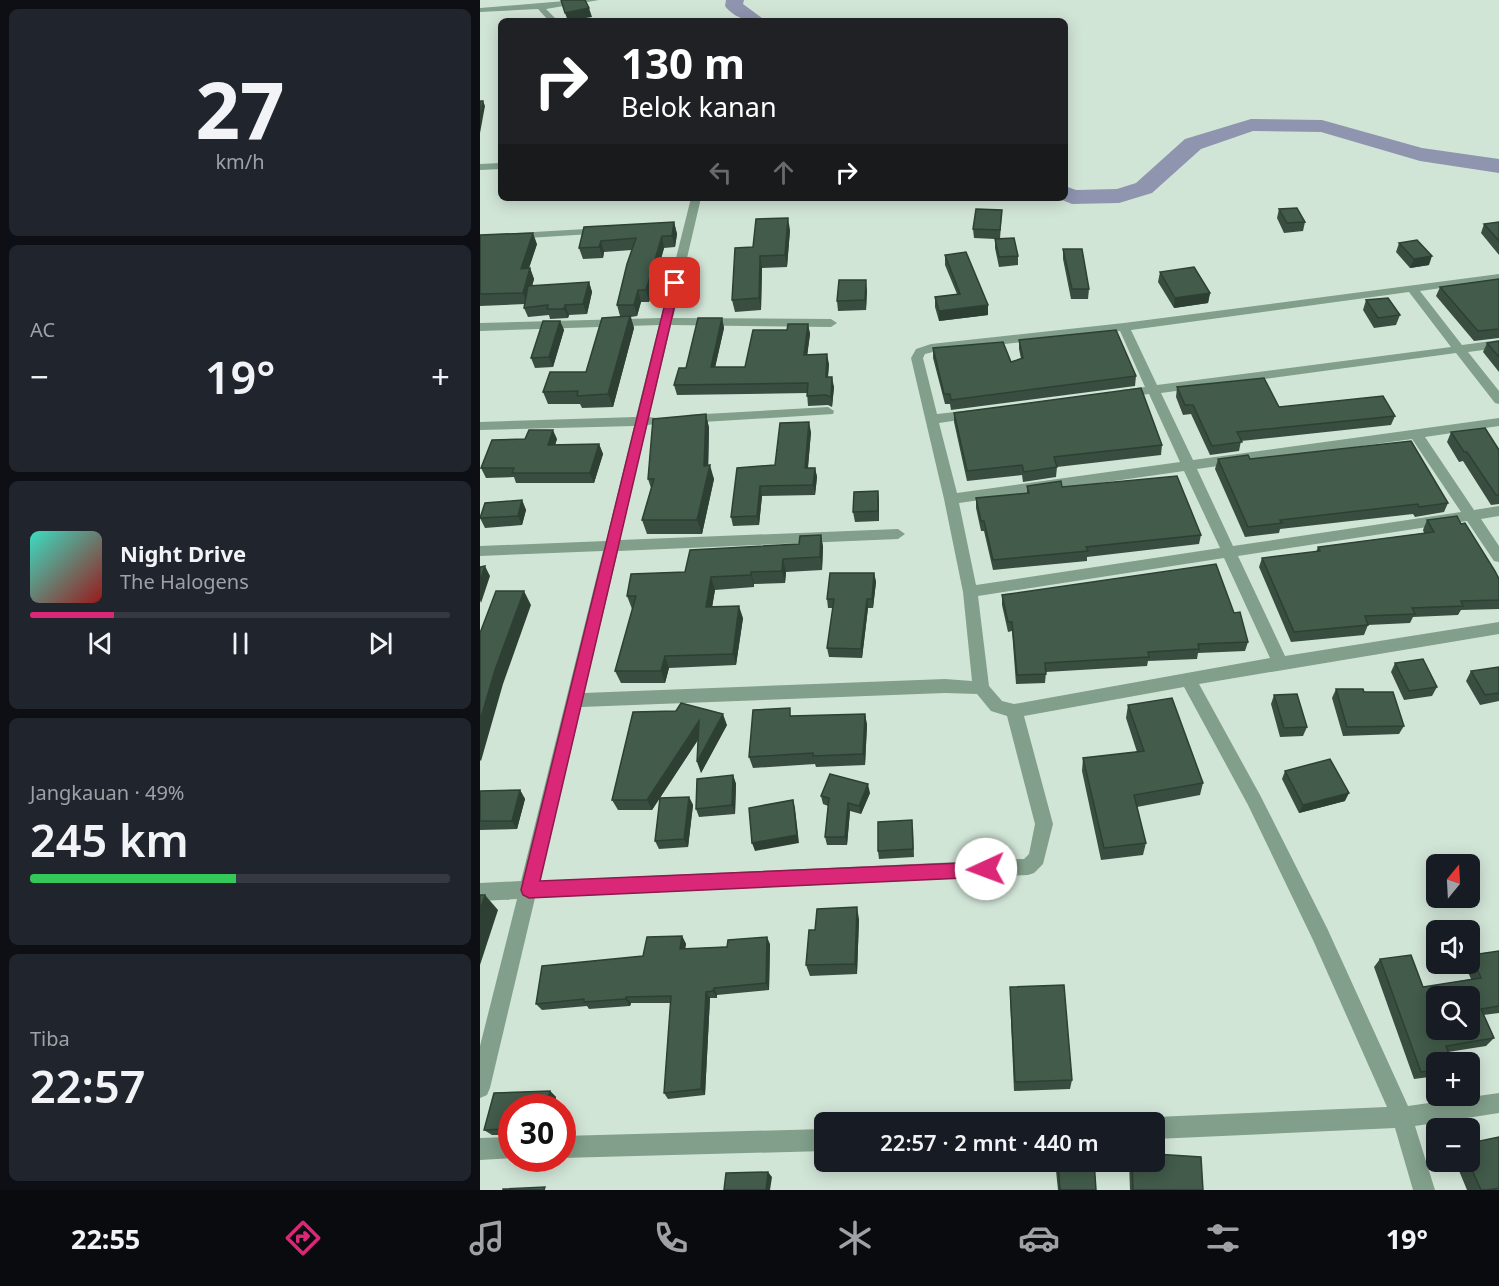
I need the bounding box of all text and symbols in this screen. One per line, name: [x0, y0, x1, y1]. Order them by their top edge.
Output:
text: 130 m: [621, 34, 745, 91]
icon: right: [522, 42, 600, 120]
text: 27: [195, 56, 285, 162]
text: Belok kanan: [621, 88, 777, 125]
text: km/h: [215, 148, 265, 175]
icon: left: [704, 156, 737, 189]
icon: ahead: [767, 156, 800, 189]
icon: right: [830, 156, 863, 189]
pin: [649, 257, 700, 308]
icon: arrive: [658, 266, 691, 299]
text: AC: [30, 316, 55, 343]
text: 19°: [205, 346, 275, 407]
text: −: [30, 354, 49, 399]
text: +: [431, 354, 450, 399]
text: Night Drive: [120, 538, 246, 568]
text: The Halogens: [120, 568, 249, 595]
icon: previous: [84, 627, 117, 660]
icon: pause: [224, 627, 257, 660]
icon: next: [364, 627, 397, 660]
text: Jangkauan · 49%: [30, 779, 184, 806]
text: 245 km: [30, 809, 189, 870]
position arrow: [954, 837, 1018, 901]
north arrow: [1426, 854, 1480, 908]
map controls: [1426, 854, 1480, 1172]
button: sound: [1426, 920, 1480, 974]
button: search: [1426, 986, 1480, 1040]
text: Tiba: [30, 1025, 70, 1052]
button: +: [1426, 1052, 1480, 1106]
text: 22:57: [30, 1055, 145, 1116]
speed limit sign: 30: [498, 1094, 576, 1172]
button: −: [1426, 1118, 1480, 1172]
text: 22:57 · 2 mnt · 440 m: [880, 1127, 1099, 1157]
icon: directions: [282, 1217, 324, 1259]
icon: music: [466, 1217, 508, 1259]
icon: phone: [650, 1217, 692, 1259]
icon: climate: [834, 1217, 876, 1259]
icon: car: [1018, 1217, 1060, 1259]
icon: filters: [1202, 1217, 1244, 1259]
text: 22:55: [71, 1220, 140, 1257]
text: 19°: [1386, 1220, 1428, 1257]

